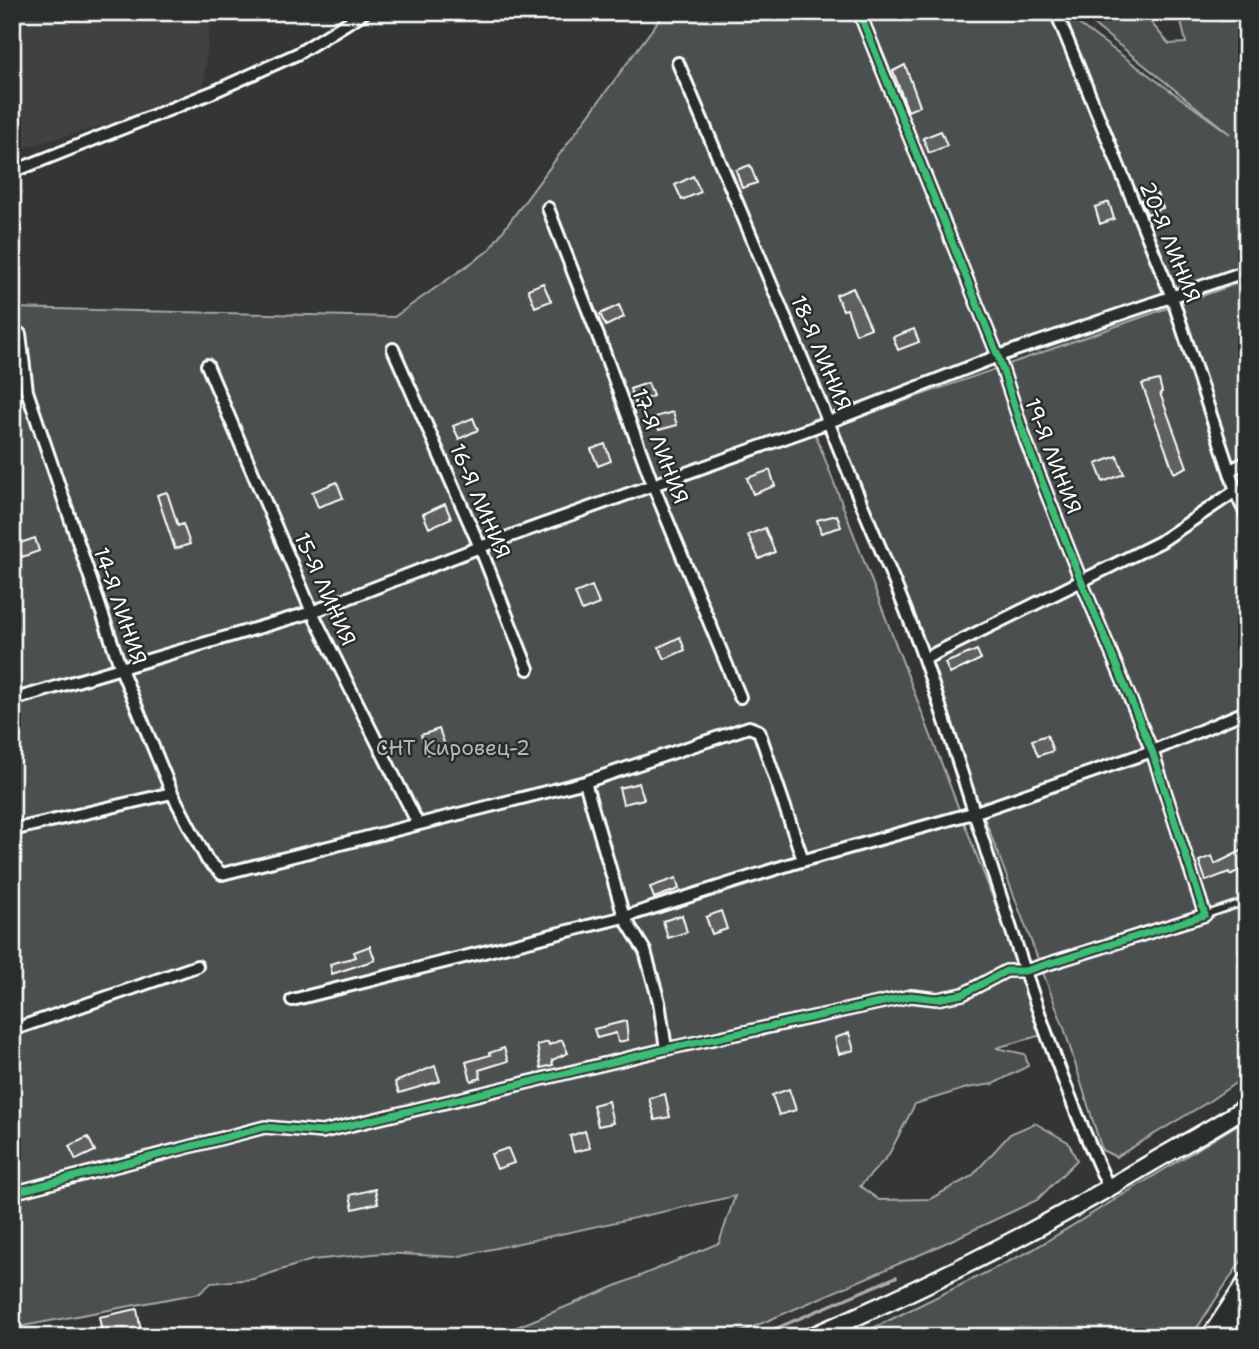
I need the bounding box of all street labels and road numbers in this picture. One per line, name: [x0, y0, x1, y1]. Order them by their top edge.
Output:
street label: 20-Я ЛИНИЯ: [1133, 177, 1207, 307]
street label: 18-Я ЛИНИЯ: [784, 291, 858, 415]
street label: 17-Я ЛИНИЯ: [625, 384, 695, 508]
street label: 19-Я ЛИНИЯ: [1018, 394, 1088, 518]
street label: 16-Я ЛИНИЯ: [443, 439, 517, 563]
street label: 15-Я ЛИНИЯ: [288, 528, 362, 650]
street label: 14-Я ЛИНИЯ: [87, 543, 153, 669]

